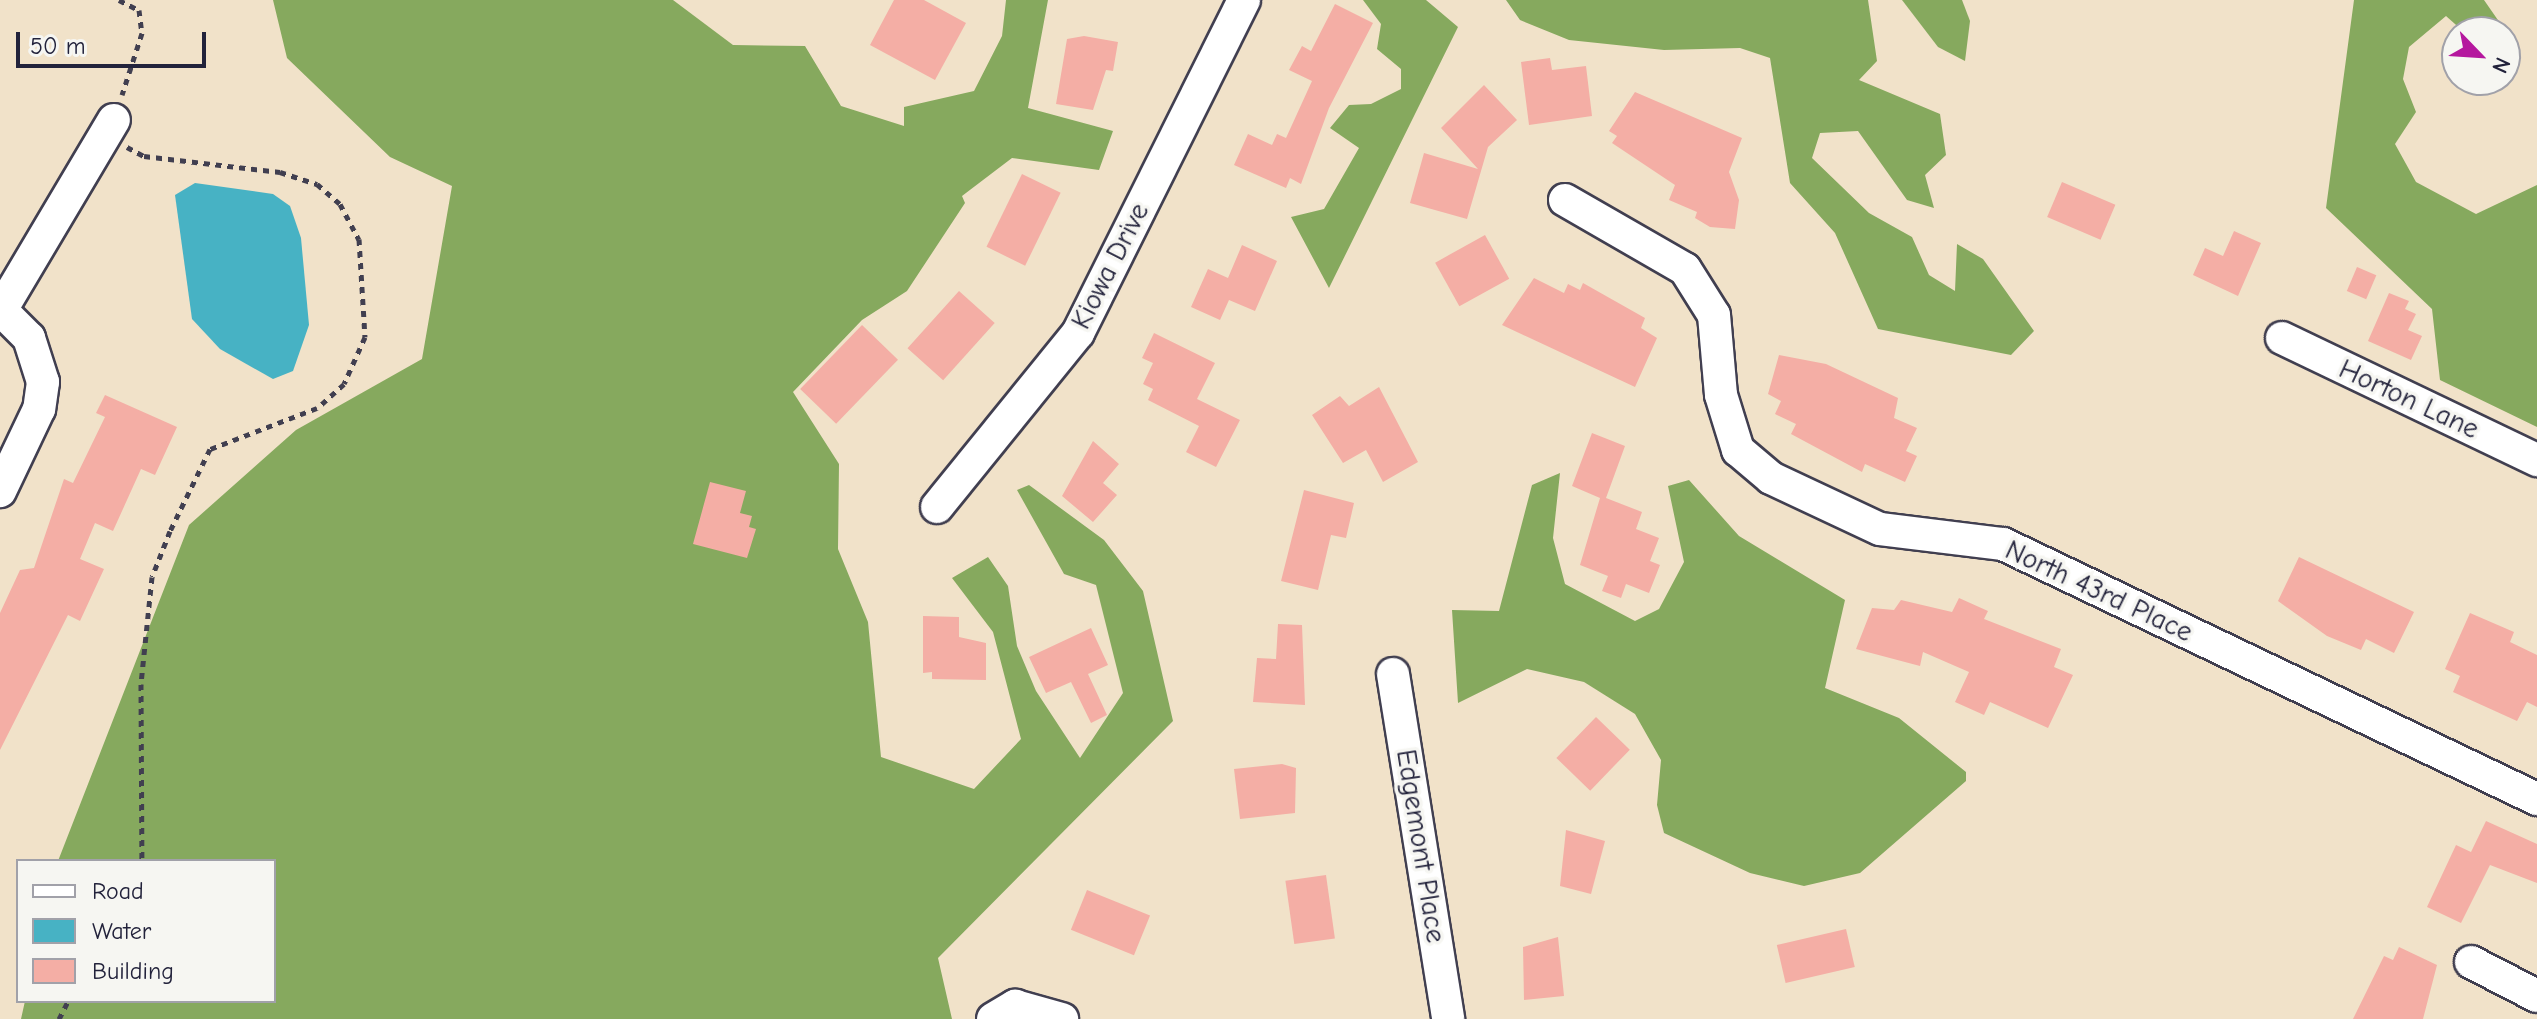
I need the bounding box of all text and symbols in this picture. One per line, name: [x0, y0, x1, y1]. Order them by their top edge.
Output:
scale bar: [20, 16, 210, 66]
north arrow: [2441, 16, 2521, 96]
text: 50 m: [30, 32, 86, 60]
text: N: [2486, 53, 2516, 77]
street label: Kiowa Drive: [1064, 197, 1156, 335]
street label: Horton Lane: [2334, 352, 2484, 446]
street label: North 43rd Place: [2000, 533, 2198, 649]
street label: Edgemont Place: [1389, 747, 1453, 945]
legend: [16, 859, 276, 1003]
text: Road: [92, 877, 144, 905]
text: Water: [92, 917, 151, 945]
text: Building: [92, 957, 174, 985]

